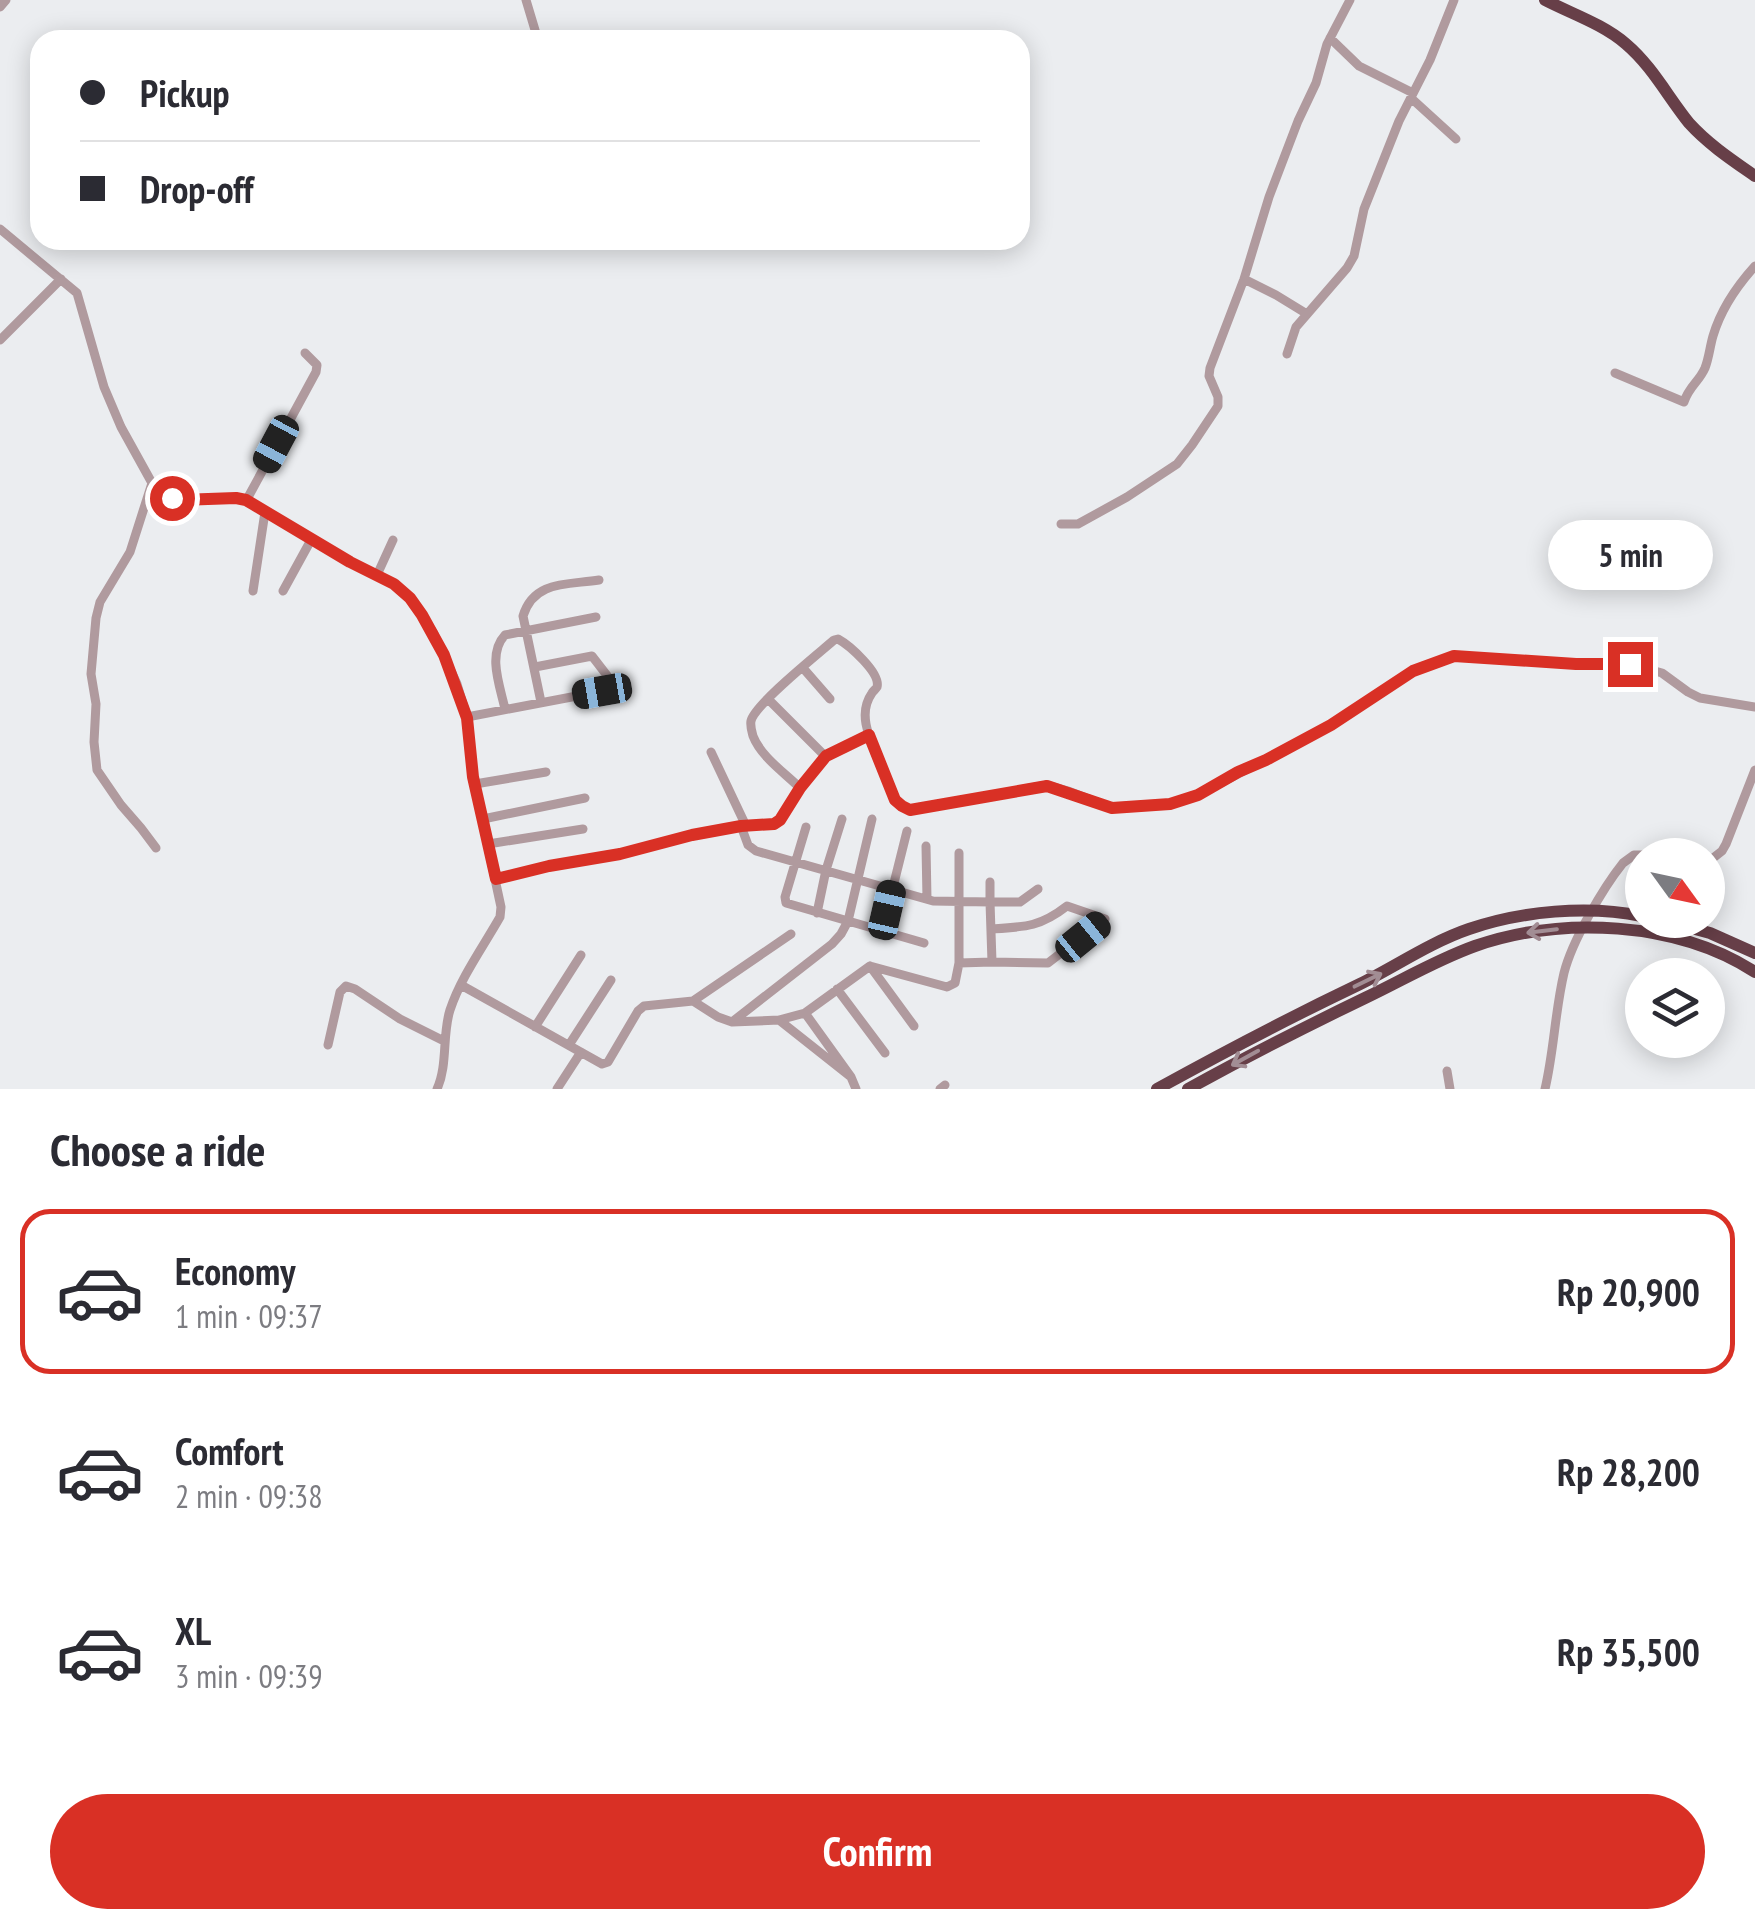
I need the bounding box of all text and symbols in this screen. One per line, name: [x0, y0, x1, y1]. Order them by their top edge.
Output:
text: Pickup: [140, 68, 230, 117]
text: Drop-off: [140, 164, 254, 213]
car: [249, 410, 303, 478]
route start: [150, 476, 195, 521]
callout: 5 min: [1548, 519, 1712, 589]
text: 5 min: [1598, 534, 1663, 576]
route end: [1608, 642, 1653, 687]
car: [570, 671, 634, 711]
north arrow: [1625, 838, 1725, 938]
map controls: [1625, 838, 1725, 1058]
car: [866, 877, 908, 943]
car: [1050, 906, 1116, 968]
one-way arrow: [1526, 922, 1559, 941]
button: layers: [1625, 958, 1725, 1058]
one-way arrow: [1352, 970, 1382, 989]
one-way arrow: [1231, 1049, 1260, 1068]
text: Choose a ride: [50, 1120, 265, 1178]
text: Economy: [175, 1246, 295, 1295]
icon: car: [55, 1247, 145, 1337]
text: Rp 20,900: [1557, 1267, 1700, 1316]
text: 1 min · 09:37: [175, 1295, 323, 1337]
text: Comfort: [175, 1426, 284, 1475]
icon: car: [55, 1427, 145, 1517]
text: Rp 28,200: [1557, 1447, 1700, 1496]
text: 2 min · 09:38: [175, 1475, 323, 1517]
text: XL: [175, 1606, 211, 1655]
icon: car: [55, 1607, 145, 1697]
text: Rp 35,500: [1557, 1627, 1700, 1676]
text: 3 min · 09:39: [175, 1655, 323, 1697]
button: Confirm: [50, 1794, 1705, 1909]

